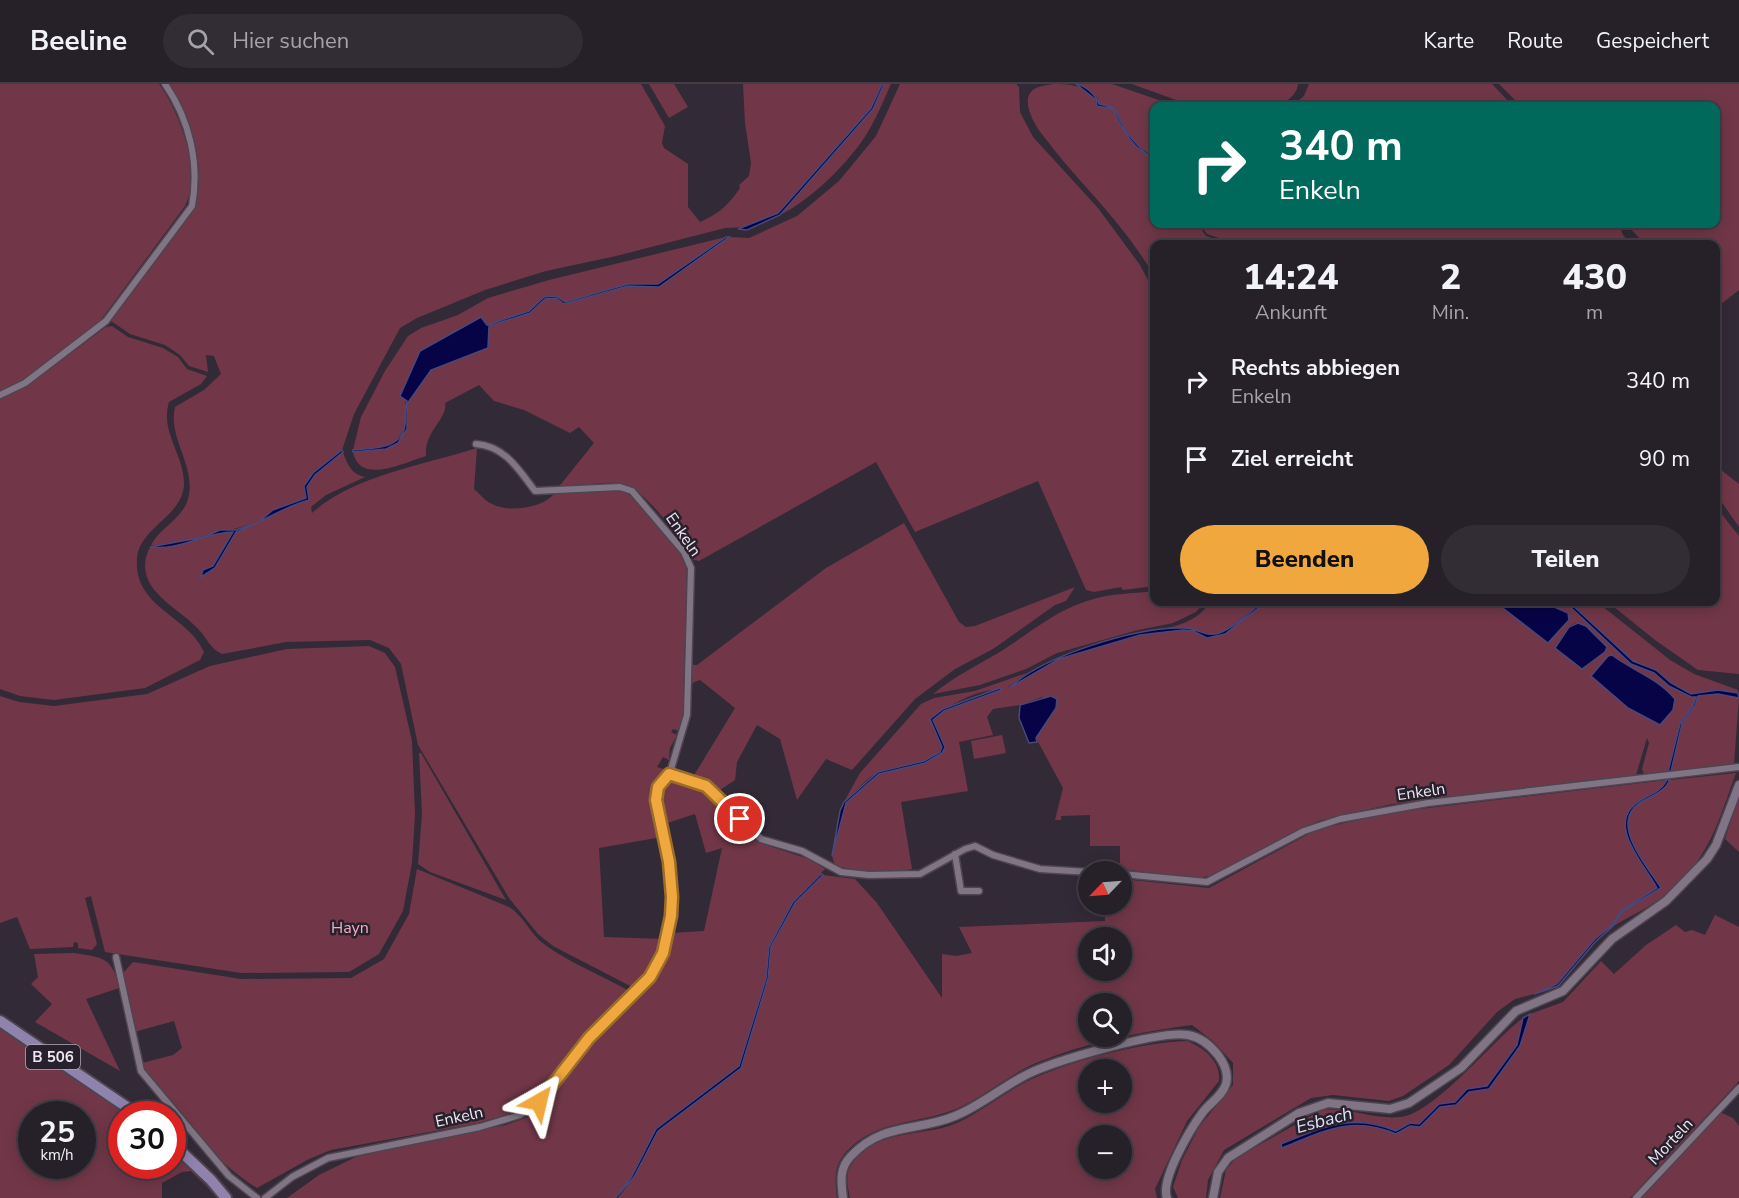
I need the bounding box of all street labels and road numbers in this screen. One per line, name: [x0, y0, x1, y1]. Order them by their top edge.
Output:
street label: Enkeln: [660, 508, 706, 561]
street label: Enkeln: [1396, 778, 1447, 806]
road number: B 506: [26, 1045, 80, 1069]
street label: Enkeln: [433, 1101, 485, 1133]
street label: Morteln: [1643, 1113, 1698, 1170]

